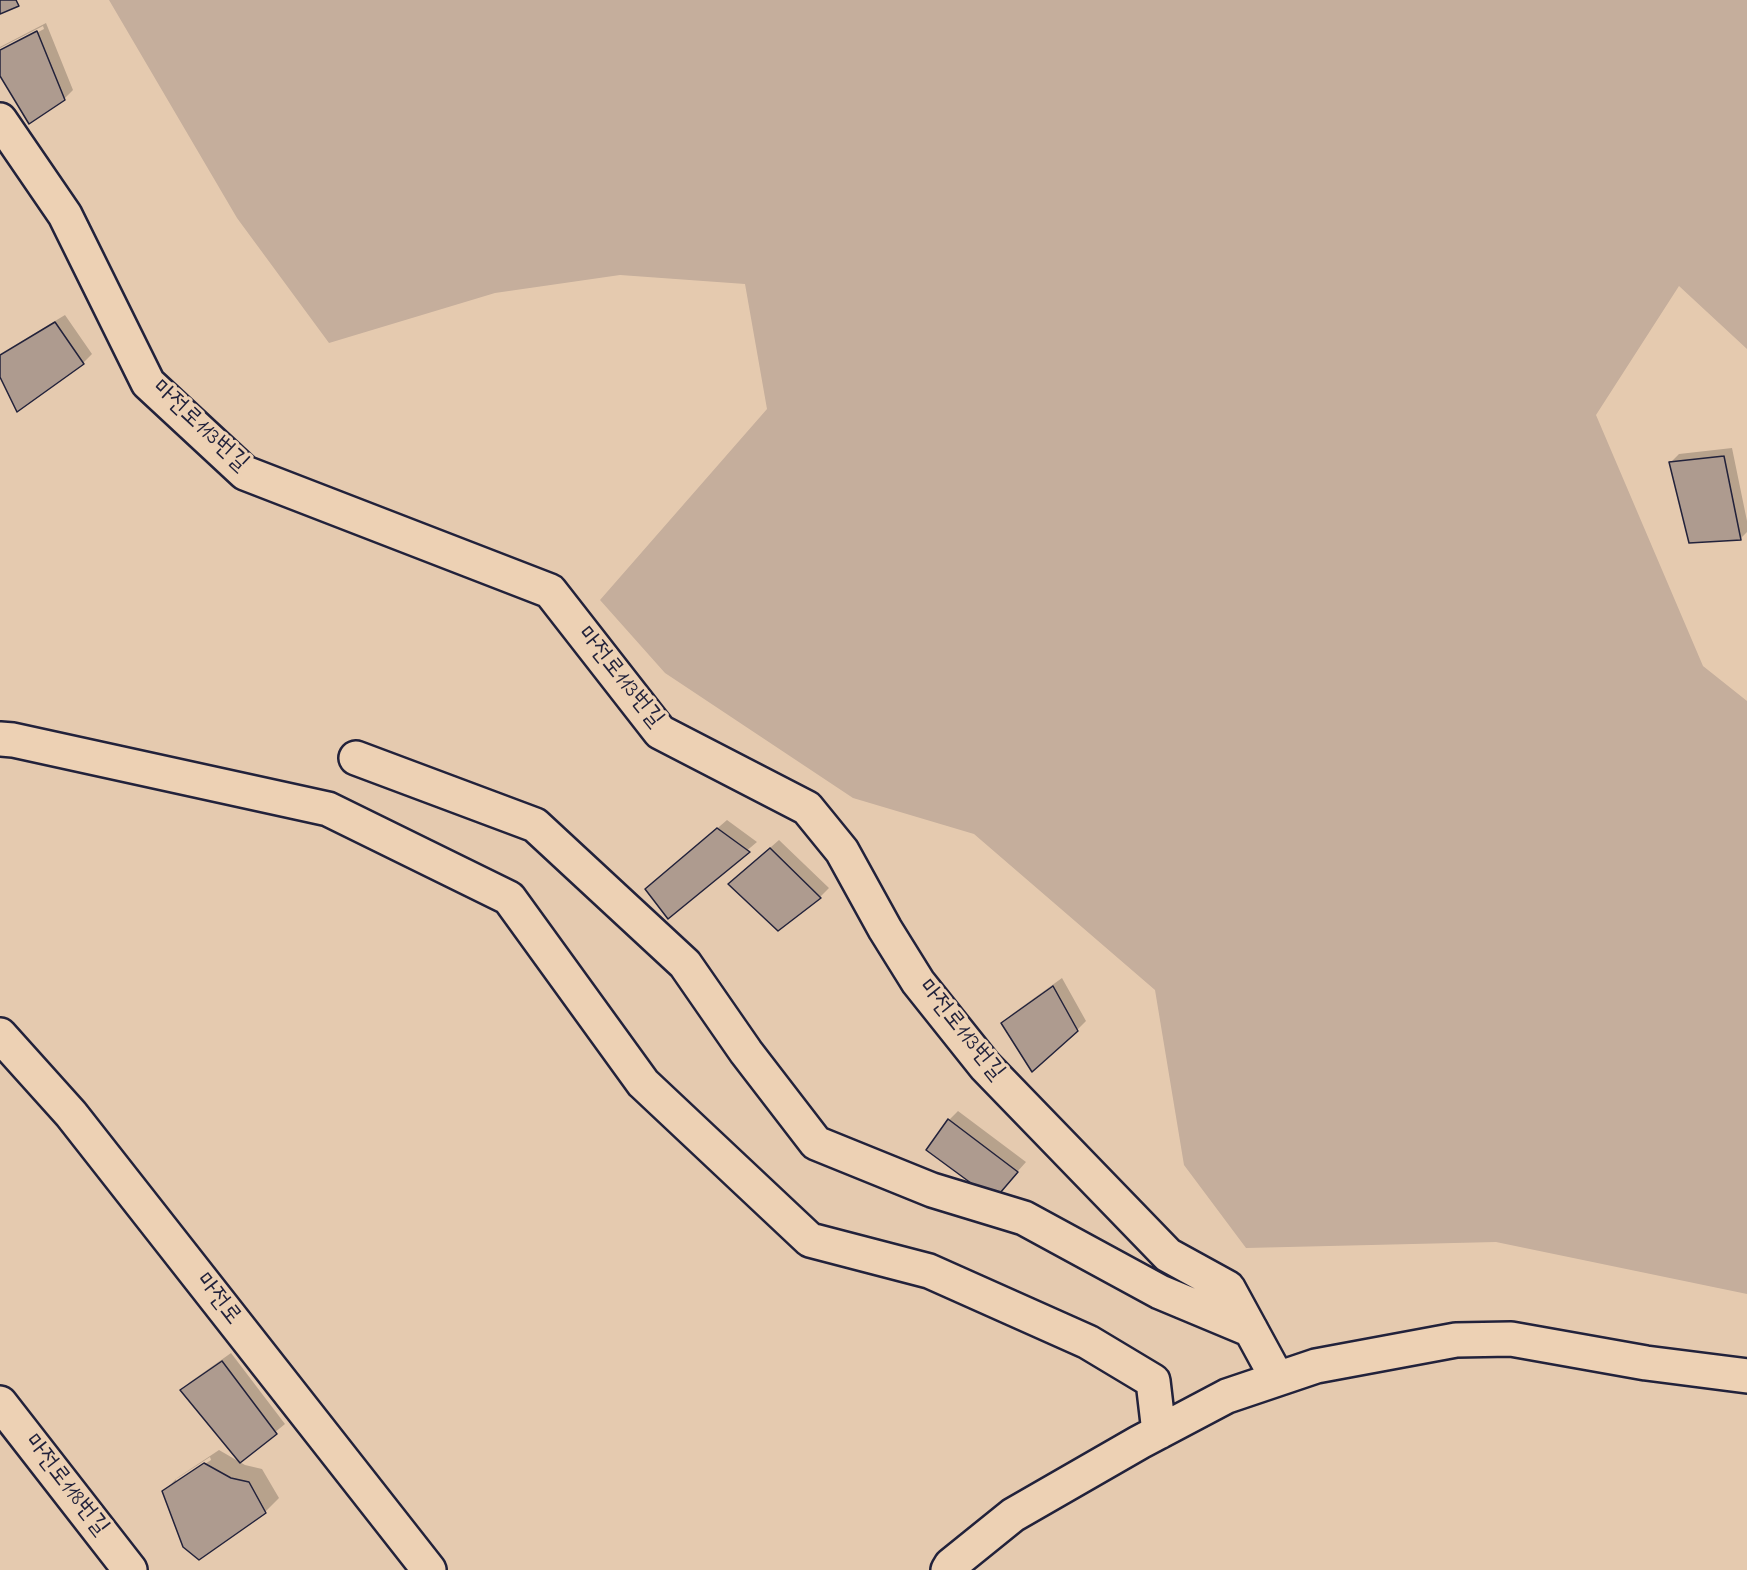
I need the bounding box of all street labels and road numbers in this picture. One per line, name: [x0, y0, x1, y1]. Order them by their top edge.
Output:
street label: 마전로113번길: [145, 375, 253, 479]
street label: 마전로113번길: [570, 622, 668, 734]
street label: 마전로113번길: [911, 975, 1009, 1087]
street label: 마전로: [188, 1268, 246, 1332]
street label: 마전로118번길: [16, 1430, 114, 1542]

